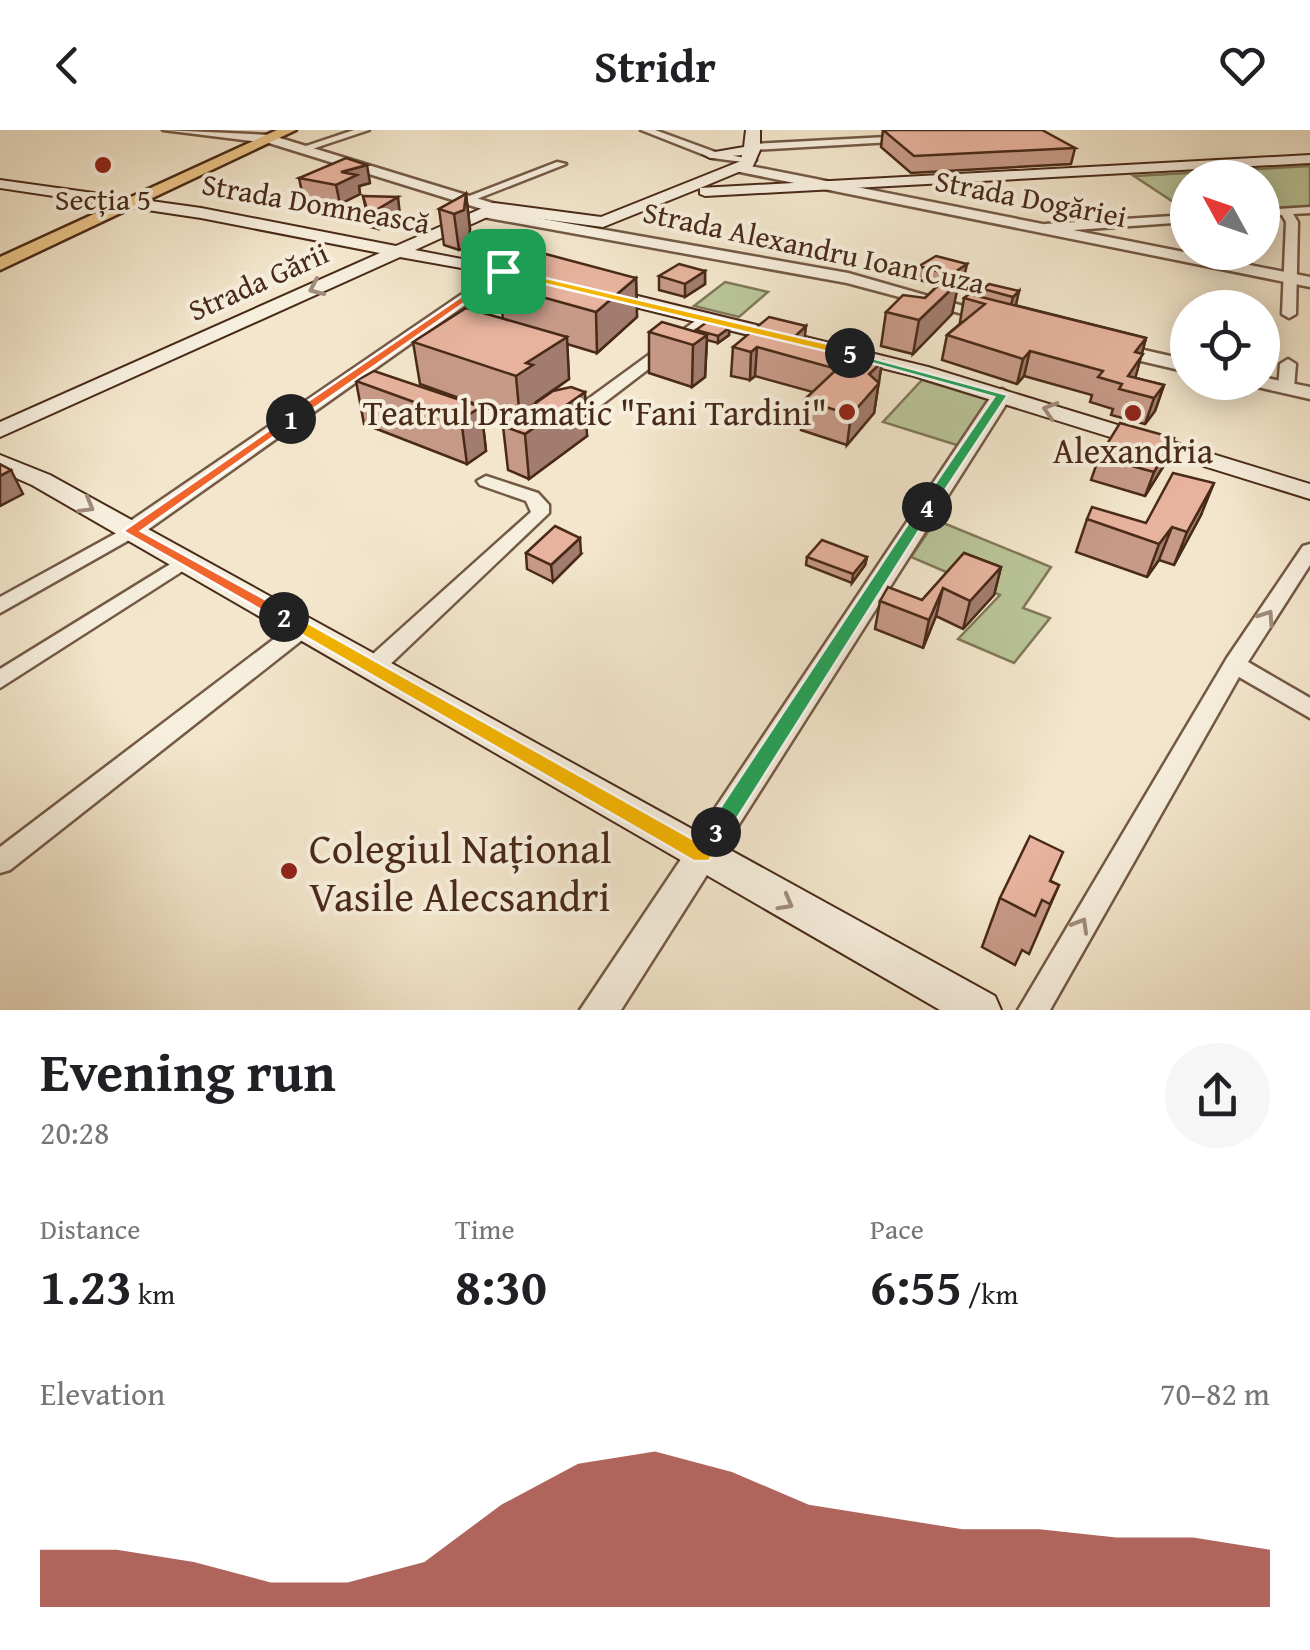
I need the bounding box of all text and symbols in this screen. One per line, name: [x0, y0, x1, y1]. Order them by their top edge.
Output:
text: Stridr: [594, 33, 716, 98]
icon: back: [40, 38, 95, 93]
icon: heart: [1215, 38, 1270, 93]
marker: Secția 5: [92, 154, 114, 176]
street label: Strada Dogăriei: [931, 158, 1131, 238]
north arrow: [1170, 160, 1280, 270]
map controls: [1170, 160, 1280, 400]
street label: Strada Domnească: [199, 161, 433, 245]
place label: Secția 5: [55, 177, 151, 221]
street label: Strada Alexandru Ioan Cuza: [639, 189, 989, 305]
pin: [461, 229, 546, 314]
street label: Strada Gării: [181, 231, 335, 331]
icon: arrive: [476, 244, 531, 299]
one-way arrow: [308, 276, 326, 296]
button: locate: [1170, 290, 1280, 400]
pin: 5: [825, 328, 875, 378]
text: 5: [843, 332, 857, 373]
place label: Teatrul Dramatic "Fani Tardini": [363, 387, 827, 438]
pin: 1: [266, 394, 316, 444]
text: 1: [284, 398, 298, 439]
marker: Teatrul Dramatic "Fani Tardini": [836, 401, 858, 423]
one-way arrow: [1043, 401, 1060, 421]
marker: Alexandria: [1122, 402, 1144, 424]
place label: Alexandria: [1053, 425, 1214, 476]
pin: 4: [902, 482, 952, 532]
text: 4: [920, 486, 934, 527]
one-way arrow: [76, 494, 94, 513]
pin: 2: [259, 592, 309, 642]
text: 2: [277, 596, 291, 637]
one-way arrow: [1254, 610, 1273, 628]
pin: 3: [691, 807, 741, 857]
text: 3: [709, 811, 723, 852]
place label: Colegiul Național Vasile Alecsandri: [309, 817, 612, 926]
marker: Colegiul Național Vasile Alecsandri: [278, 860, 300, 882]
one-way arrow: [775, 891, 793, 910]
one-way arrow: [1069, 918, 1088, 936]
text: Evening run: [40, 1031, 336, 1111]
button: share: [1165, 1043, 1270, 1148]
text: 20:28: [40, 1109, 109, 1156]
text: Distance: [40, 1208, 140, 1249]
text: Time: [455, 1208, 515, 1249]
text: Pace: [870, 1208, 924, 1249]
text: 1.23: [40, 1249, 132, 1322]
text: 8:30: [455, 1249, 547, 1322]
text: 6:55: [870, 1249, 962, 1322]
text: km: [132, 1273, 175, 1314]
text: /km: [962, 1273, 1018, 1314]
text: Elevation: [40, 1370, 165, 1417]
text: 70–82 m: [1160, 1370, 1270, 1417]

